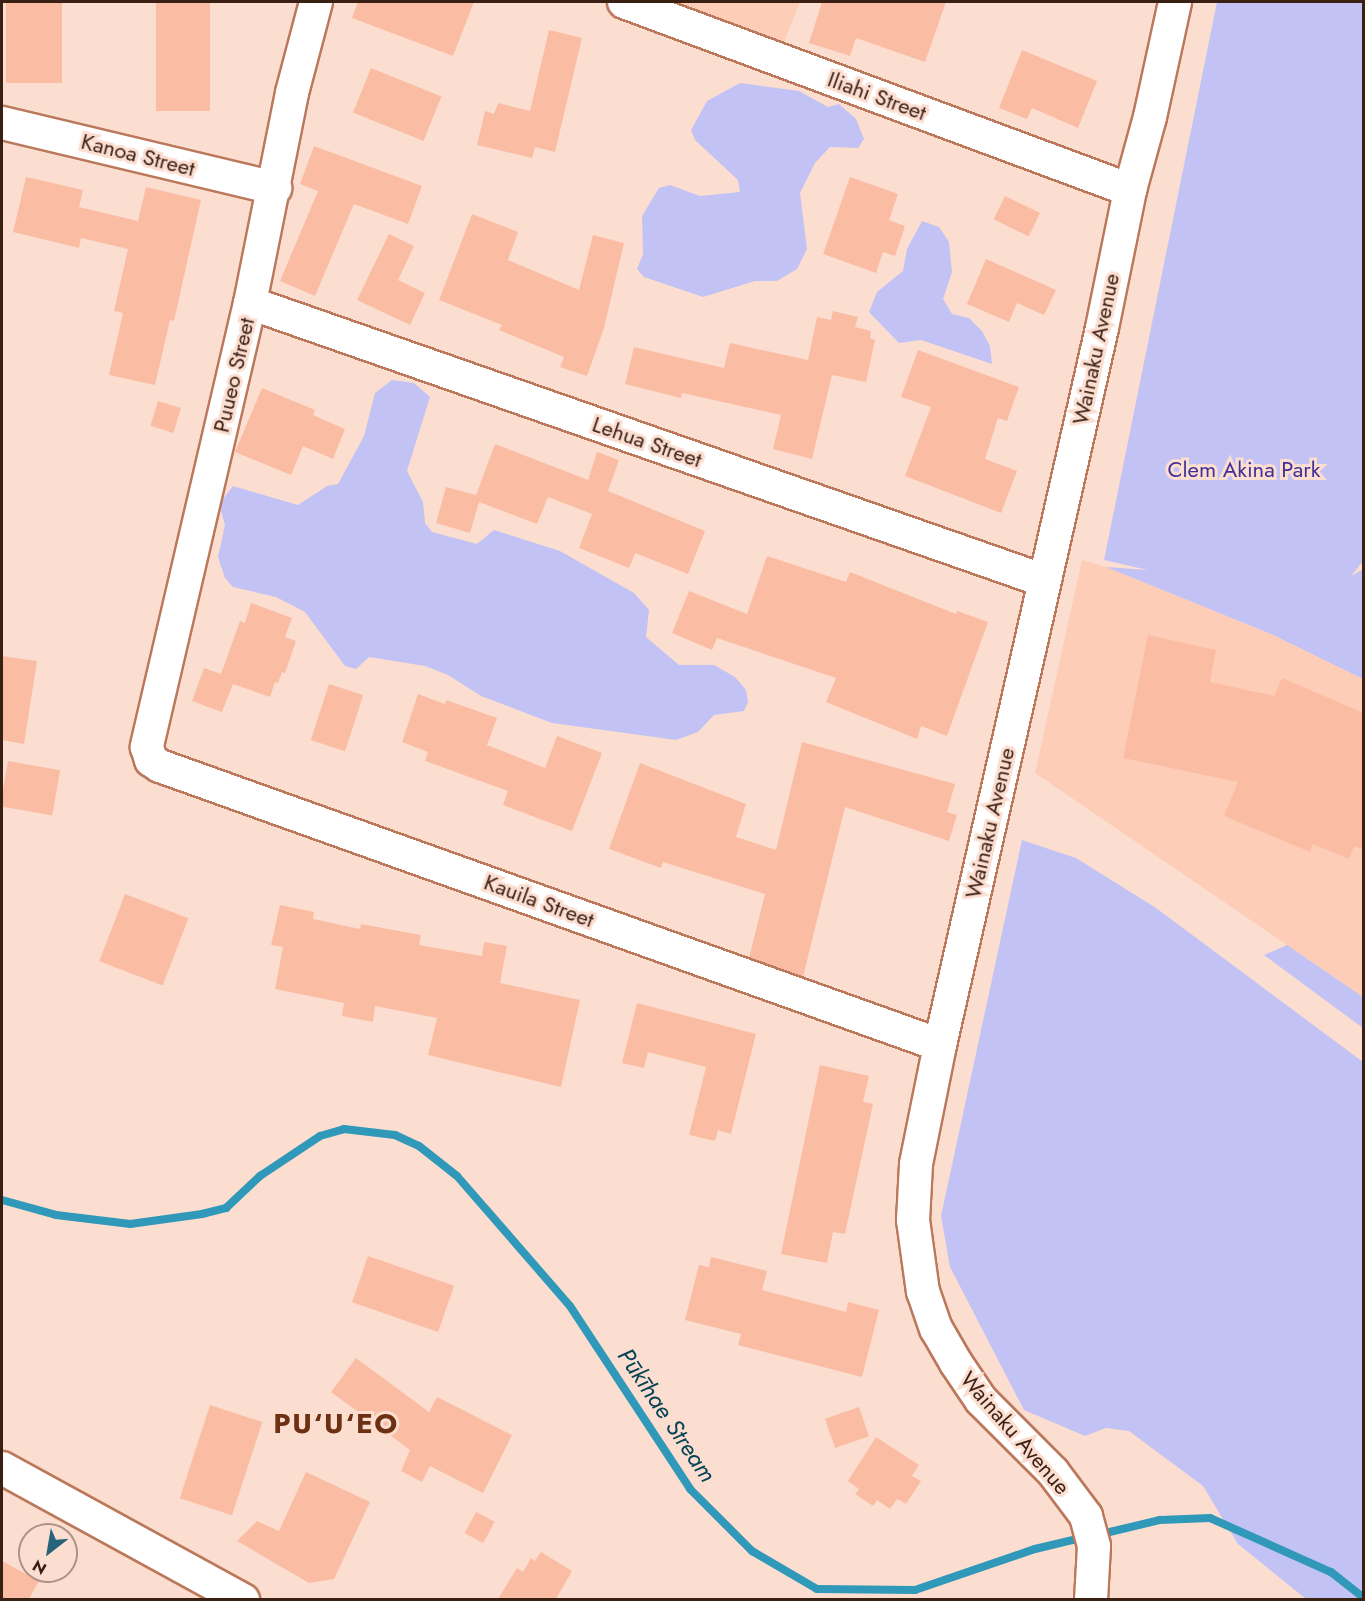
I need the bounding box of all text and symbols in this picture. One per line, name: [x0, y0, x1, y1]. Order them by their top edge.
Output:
street label: Iliahi Street: [824, 66, 930, 126]
street label: Kanoa Street: [78, 128, 198, 182]
street label: Wainaku Avenue: [1067, 271, 1125, 427]
street label: Puueo Street: [208, 315, 260, 435]
street label: Lehua Street: [589, 411, 705, 473]
park label: Clem Akina Park: [1167, 457, 1321, 483]
street label: Wainaku Avenue: [960, 745, 1020, 901]
street label: Kauila Street: [480, 869, 598, 933]
water label: Pūkīhae Stream: [612, 1343, 722, 1487]
street label: Wainaku Avenue: [954, 1366, 1076, 1500]
district label: PU‘U‘EO: [273, 1407, 399, 1441]
north arrow: [18, 1523, 78, 1583]
text: N: [28, 1554, 51, 1580]

